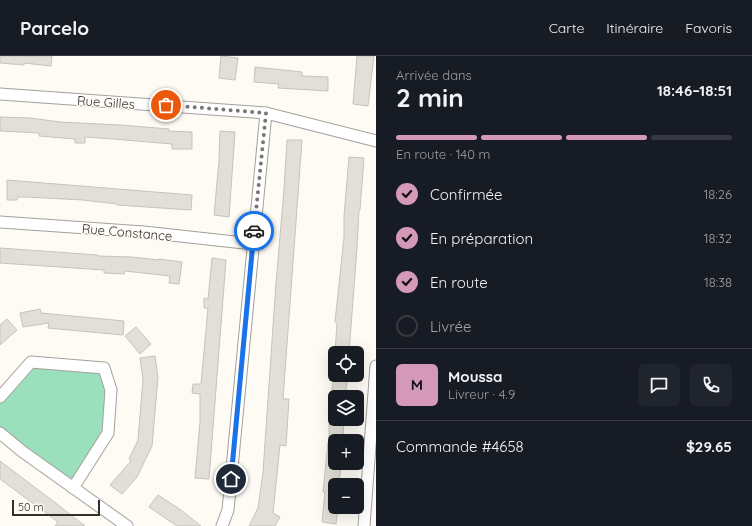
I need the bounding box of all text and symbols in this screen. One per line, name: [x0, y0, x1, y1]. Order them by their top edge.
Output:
text: Parcelo: [20, 16, 89, 40]
text: Carte: [549, 19, 584, 37]
text: Itinéraire: [606, 19, 663, 37]
text: Favoris: [685, 19, 732, 37]
text: Arrivée dans: [396, 67, 472, 83]
text: 2 min: [396, 81, 464, 114]
text: 18:46–18:51: [657, 81, 732, 100]
pin: [149, 88, 183, 122]
street label: Rue Gilles: [77, 92, 135, 112]
icon: bag: [155, 94, 177, 116]
text: En route · 140 m: [396, 146, 490, 162]
icon: check: [396, 183, 418, 205]
text: Confirmée: [430, 185, 503, 204]
text: 18:26: [704, 186, 732, 202]
courier: [234, 211, 274, 251]
street label: Rue Constance: [81, 220, 173, 244]
icon: car: [243, 220, 265, 242]
icon: check: [396, 227, 418, 249]
text: En préparation: [430, 229, 533, 248]
text: 18:32: [704, 230, 732, 246]
icon: check: [396, 271, 418, 293]
text: En route: [430, 273, 488, 292]
text: 18:38: [704, 274, 732, 290]
text: Livrée: [430, 317, 472, 336]
map controls: [328, 346, 364, 514]
button: locate: [328, 346, 364, 382]
button: chat: [638, 364, 680, 406]
button: phone: [690, 364, 732, 406]
text: Moussa: [448, 367, 502, 386]
text: M: [411, 375, 423, 394]
text: Livreur · 4.9: [448, 386, 515, 402]
button: layers: [328, 390, 364, 426]
button: +: [328, 434, 364, 470]
text: Commande #4658: [396, 437, 524, 456]
text: $29.65: [686, 437, 732, 456]
pin: [214, 462, 248, 496]
icon: home: [220, 468, 242, 490]
button: −: [328, 478, 364, 514]
scale bar: [12, 498, 100, 517]
text: 50 m: [18, 500, 44, 514]

